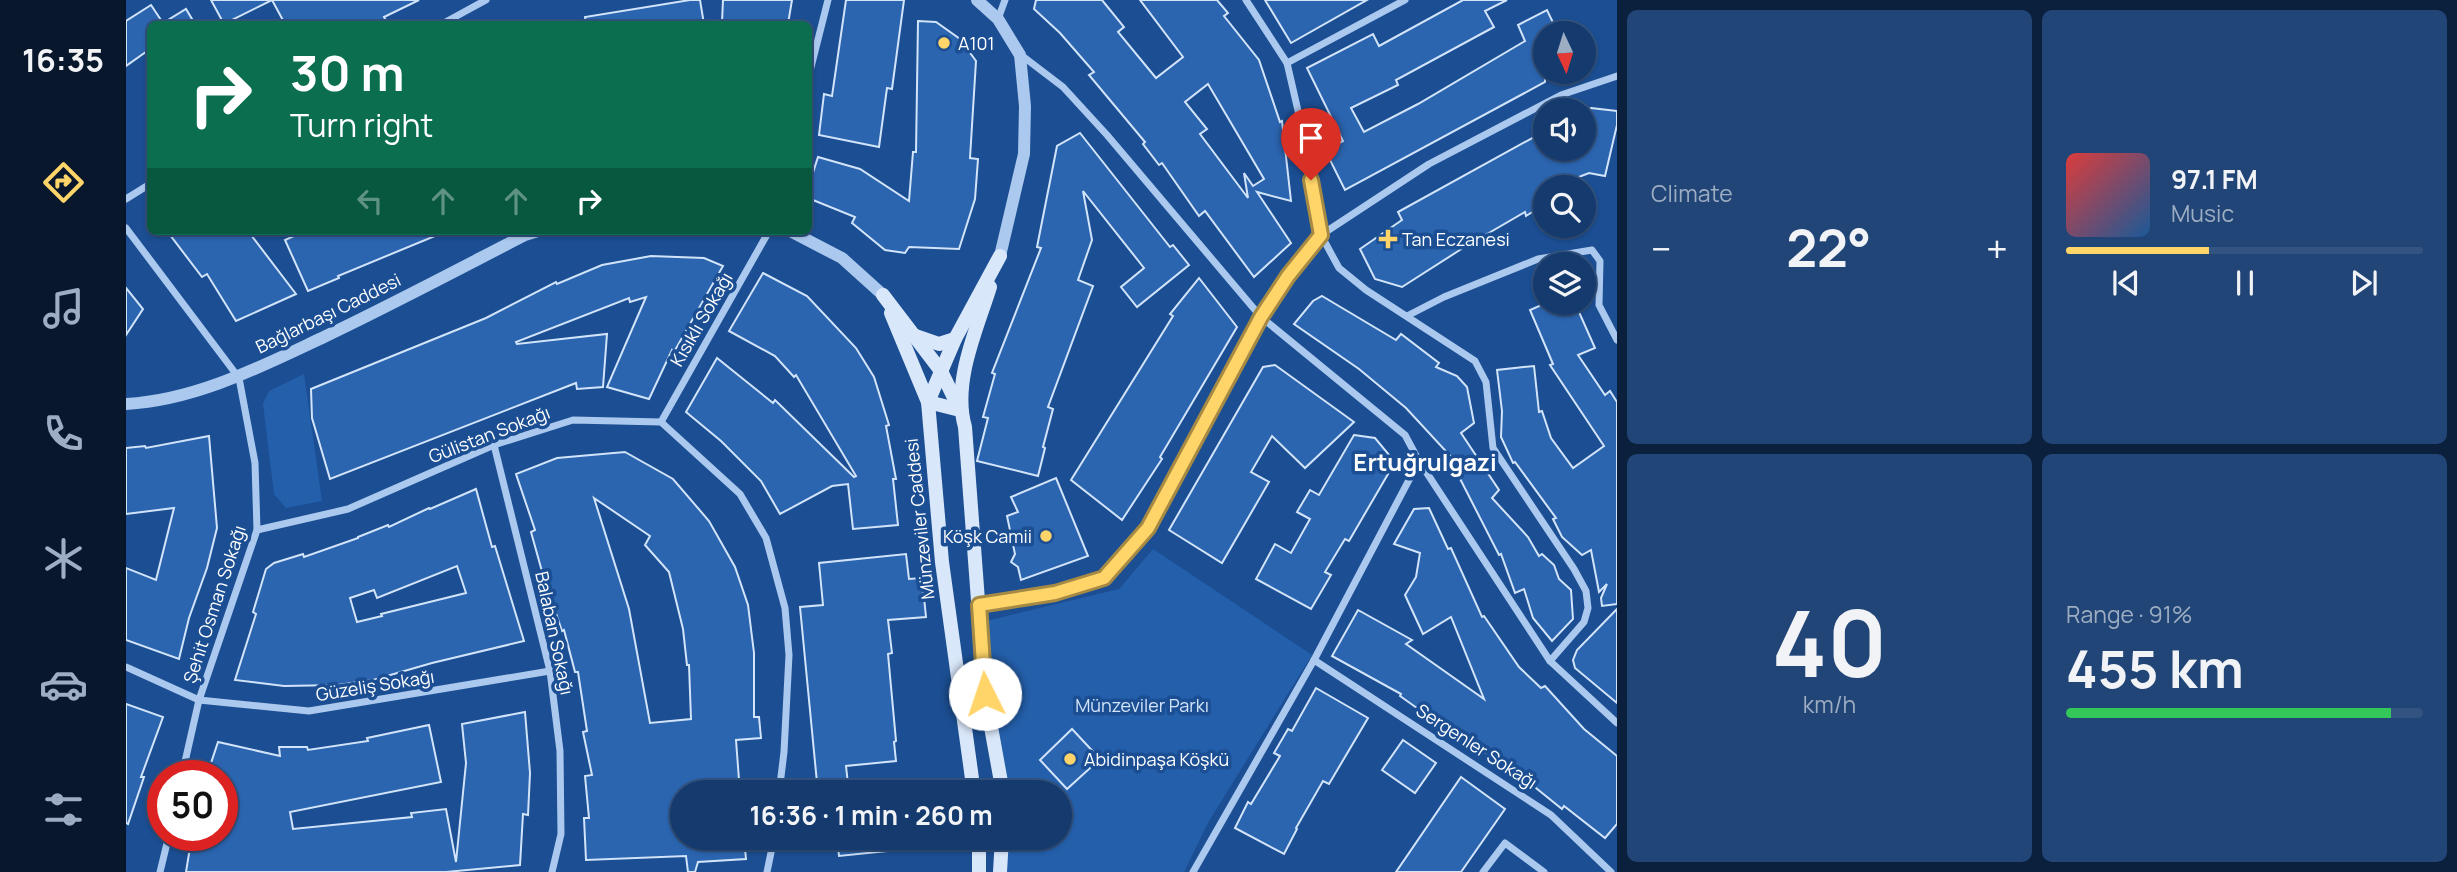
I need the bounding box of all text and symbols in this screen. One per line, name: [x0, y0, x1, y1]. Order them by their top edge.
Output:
north arrow: [1533, 21, 1596, 84]
map controls: [1533, 21, 1596, 315]
place label: A101: [958, 31, 994, 55]
marker: A101: [936, 35, 952, 51]
text: 16:35: [22, 38, 104, 82]
text: 30 m: [290, 39, 405, 106]
icon: right: [175, 49, 266, 140]
button: sound: [1533, 98, 1596, 161]
text: Turn right: [290, 103, 433, 147]
pin: [1281, 108, 1341, 180]
icon: arrive: [1292, 119, 1330, 157]
icon: directions: [39, 158, 88, 207]
text: 97.1 FM: [2171, 161, 2258, 197]
button: search: [1533, 175, 1596, 238]
text: Climate: [1651, 177, 1733, 209]
icon: left: [351, 182, 389, 220]
icon: ahead: [424, 182, 462, 220]
icon: ahead: [497, 182, 535, 220]
icon: right: [570, 182, 608, 220]
text: Music: [2171, 197, 2234, 229]
text: 22°: [1786, 212, 1871, 283]
text: −: [1651, 222, 1672, 274]
text: +: [1986, 222, 2008, 274]
place label: Tan Eczanesi: [1402, 227, 1510, 251]
marker: Tan Eczanesi: [1380, 231, 1396, 247]
button: layers: [1533, 252, 1596, 315]
icon: previous: [2107, 264, 2145, 302]
icon: pause: [2226, 264, 2264, 302]
icon: next: [2345, 264, 2383, 302]
street label: Bağlarbaşı Caddesi: [251, 267, 405, 359]
street label: Kısıklı Sokağı: [664, 268, 738, 370]
icon: music: [39, 284, 88, 333]
street label: Gülistan Sokağı: [425, 400, 553, 468]
icon: phone: [39, 409, 88, 458]
street label: Münzeviler Caddesi: [899, 437, 939, 601]
district label: Ertuğrulgazi: [1353, 445, 1497, 478]
street label: Şehit Osman Sokağı: [177, 522, 251, 686]
place label: Köşk Camii: [943, 524, 1032, 548]
marker: Köşk Camii: [1038, 528, 1054, 544]
icon: climate: [39, 534, 88, 583]
street label: Balaban Sokağı: [530, 569, 580, 697]
text: 40: [1772, 580, 1887, 704]
text: Range · 91%: [2066, 598, 2192, 630]
text: 455 km: [2066, 633, 2244, 704]
position arrow: [948, 657, 1022, 731]
icon: car: [39, 660, 88, 709]
street label: Güzeliş Sokağı: [314, 664, 436, 706]
text: km/h: [1803, 688, 1856, 720]
park label: Münzeviler Parkı: [1075, 693, 1209, 717]
street label: Sergenler Sokağı: [1412, 698, 1542, 794]
place label: Abidinpaşa Köşkü: [1084, 747, 1229, 771]
marker: Abidinpaşa Köşkü: [1062, 751, 1078, 767]
speed limit sign: 50: [147, 760, 238, 851]
icon: filters: [39, 785, 88, 834]
text: 16:36 · 1 min · 260 m: [749, 797, 993, 833]

